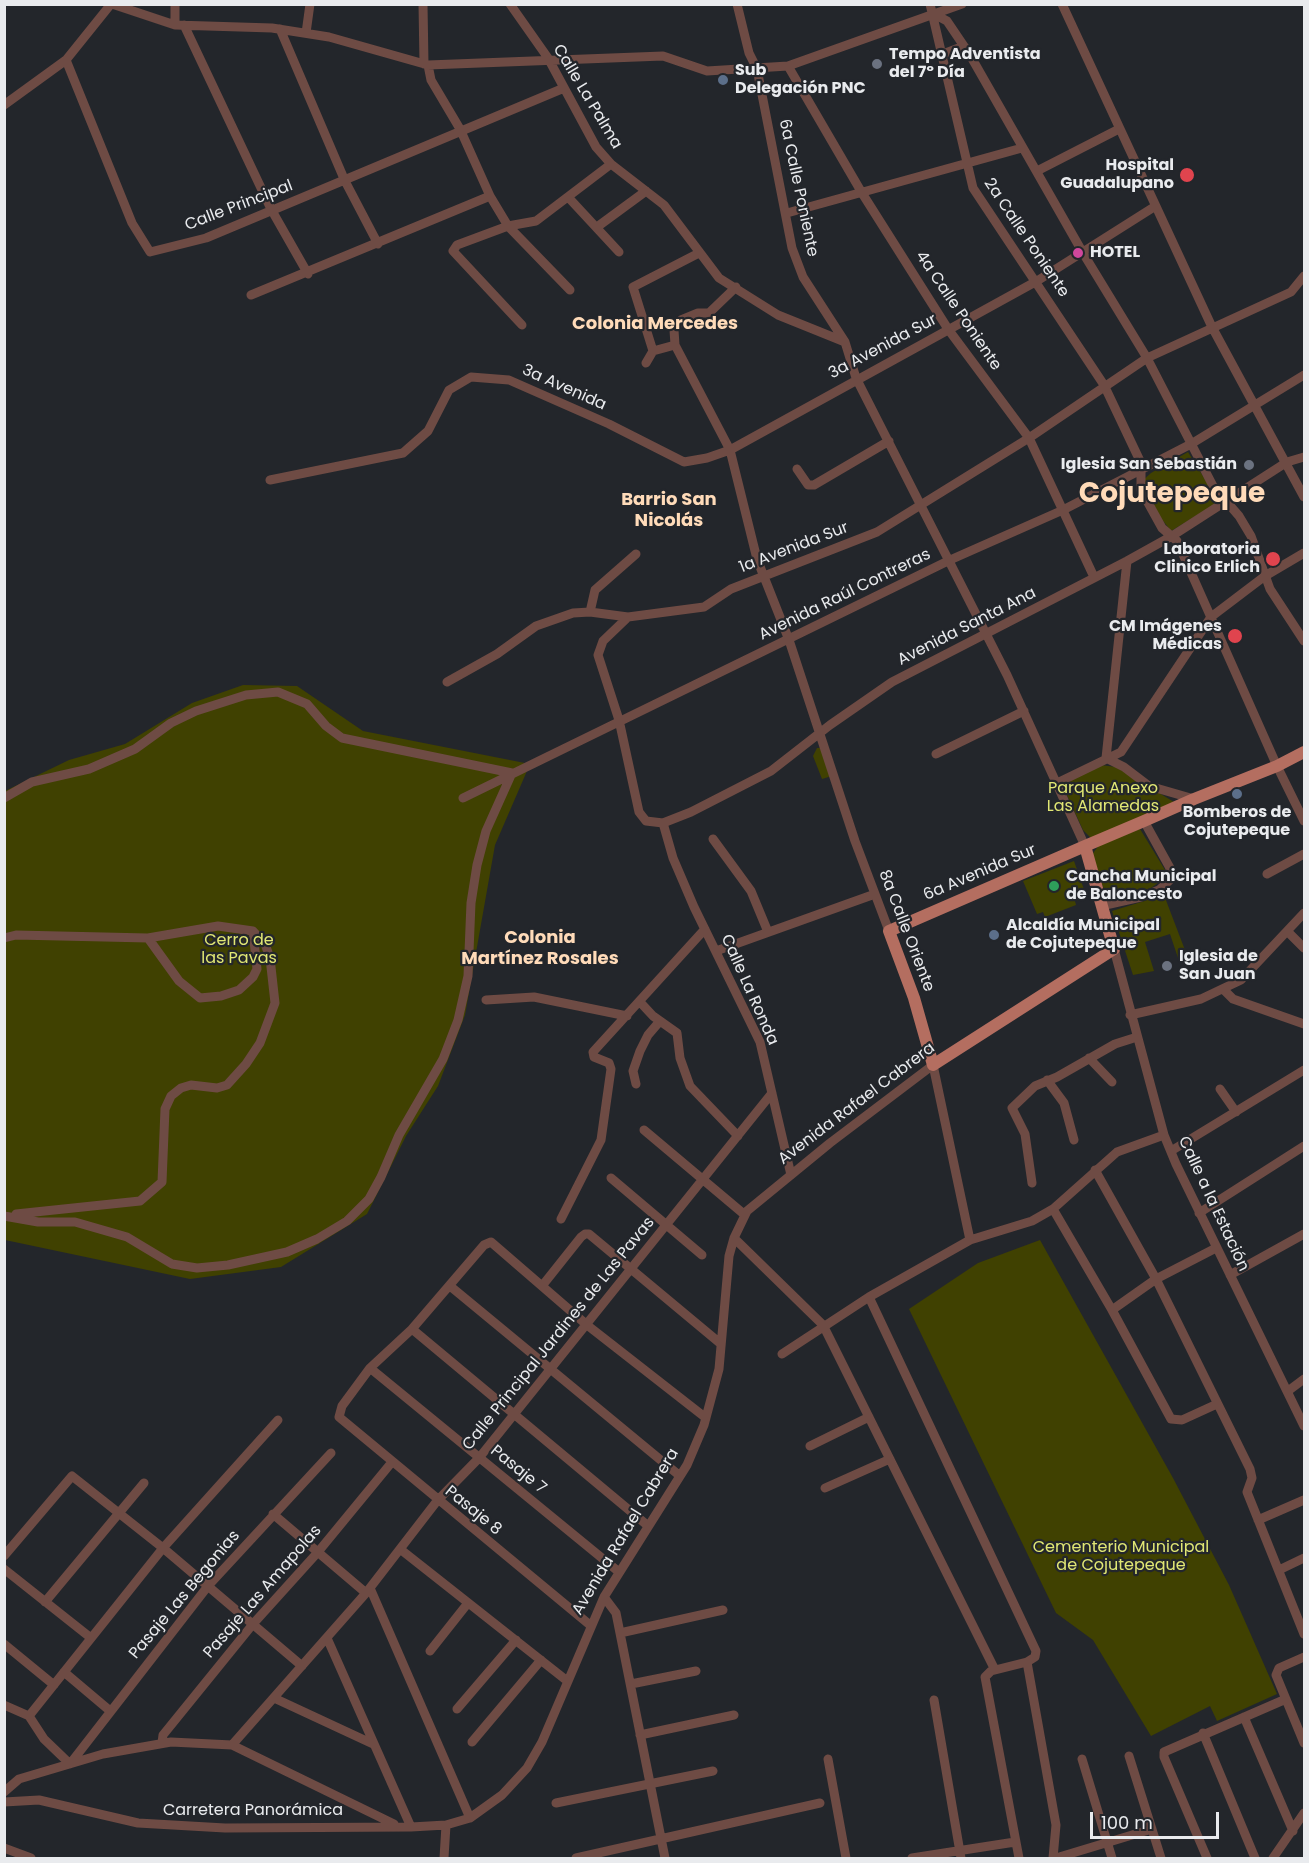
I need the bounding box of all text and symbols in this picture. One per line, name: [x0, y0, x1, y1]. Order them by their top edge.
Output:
street label: Calle La Palma: [548, 41, 626, 153]
place label: Tempo Adventista del 7º Día: [889, 45, 1041, 83]
marker: Tempo Adventista del 7º Día: [870, 57, 884, 71]
place label: Sub Delegación PNC: [735, 61, 866, 99]
marker: Sub Delegación PNC: [716, 73, 730, 87]
street label: 6a Calle Poniente: [774, 118, 822, 258]
place label: Hospital Guadalupano: [1060, 156, 1174, 194]
marker: Hospital Guadalupano: [1178, 166, 1196, 184]
street label: 2a Calle Poniente: [979, 175, 1073, 301]
street label: Calle Principal: [182, 177, 296, 235]
place label: HOTEL: [1090, 243, 1140, 263]
marker: HOTEL: [1071, 246, 1085, 260]
street label: 4a Calle Poniente: [911, 248, 1005, 374]
street label: 3a Avenida Sur: [826, 310, 940, 384]
district label: Colonia Mercedes: [572, 313, 738, 335]
street label: 3a Avenida: [519, 361, 609, 415]
place label: Iglesia San Sebastián: [1061, 455, 1237, 475]
marker: Iglesia San Sebastián: [1242, 458, 1256, 472]
district label: Cojutepeque: [1079, 478, 1265, 512]
district label: Barrio San Nicolás: [621, 489, 717, 532]
street label: 1a Avenida Sur: [737, 518, 851, 578]
place label: Laboratoria Clinico Erlich: [1154, 540, 1260, 578]
street label: Avenida Raúl Contreras: [756, 545, 934, 645]
marker: Laboratoria Clinico Erlich: [1264, 550, 1282, 568]
street label: Avenida Santa Ana: [894, 584, 1040, 670]
place label: CM Imágenes Médicas: [1109, 617, 1222, 655]
marker: CM Imágenes Médicas: [1226, 627, 1244, 645]
park label: Parque Anexo Las Alamedas: [1047, 779, 1159, 817]
marker: Bomberos de Cojutepeque: [1230, 787, 1244, 801]
place label: Bomberos de Cojutepeque: [1183, 803, 1291, 841]
street label: 6a Avenida Sur: [921, 841, 1039, 905]
street label: 8a Calle Oriente: [874, 867, 938, 995]
place label: Cancha Municipal de Baloncesto: [1066, 867, 1216, 905]
marker: Cancha Municipal de Baloncesto: [1047, 879, 1061, 893]
place label: Alcaldía Municipal de Cojutepeque: [1006, 916, 1160, 954]
district label: Colonia Martínez Rosales: [461, 927, 619, 970]
marker: Alcaldía Municipal de Cojutepeque: [987, 928, 1001, 942]
park label: Cerro de las Pavas: [201, 931, 277, 969]
street label: Calle La Ronda: [716, 932, 782, 1048]
place label: Iglesia de San Juan: [1179, 947, 1258, 985]
marker: Iglesia de San Juan: [1160, 959, 1174, 973]
street label: Avenida Rafael Cabrera: [775, 1039, 939, 1169]
street label: Calle a la Estación: [1173, 1133, 1253, 1275]
street label: Calle Principal Jardines de Las Pavas: [459, 1214, 659, 1454]
street label: Pasaje 7: [486, 1442, 550, 1498]
street label: Avenida Rafael Cabrera: [569, 1445, 683, 1619]
street label: Pasaje 8: [441, 1482, 505, 1540]
street label: Pasaje Las Amapolas: [200, 1522, 326, 1662]
street label: Pasaje Las Begonias: [126, 1527, 244, 1663]
park label: Cementerio Municipal de Cojutepeque: [1033, 1538, 1209, 1576]
scale bar: [1093, 1800, 1222, 1838]
street label: Carretera Panorámica: [163, 1801, 343, 1821]
text: 100 m: [1101, 1810, 1153, 1835]

